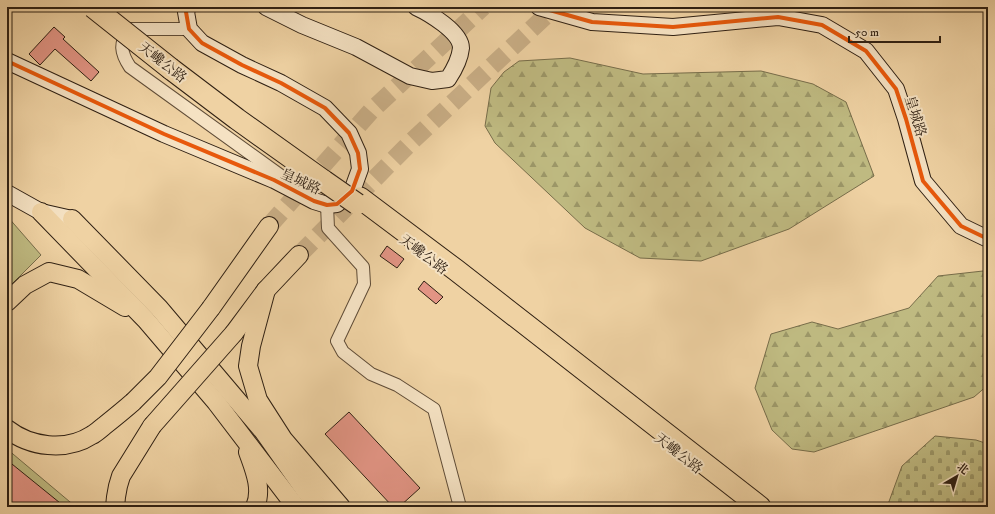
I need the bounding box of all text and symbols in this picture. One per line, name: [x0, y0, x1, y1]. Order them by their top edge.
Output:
scale bar: [849, 18, 940, 44]
text: 50 m: [855, 25, 879, 40]
street label: 天巉公路: [135, 38, 190, 87]
street label: 皇城路: [900, 94, 930, 139]
street label: 皇城路: [278, 165, 323, 199]
street label: 天巉公路: [396, 231, 451, 279]
street label: 天巉公路: [651, 429, 706, 478]
north arrow: [937, 456, 977, 496]
text: 北: [954, 460, 971, 478]

